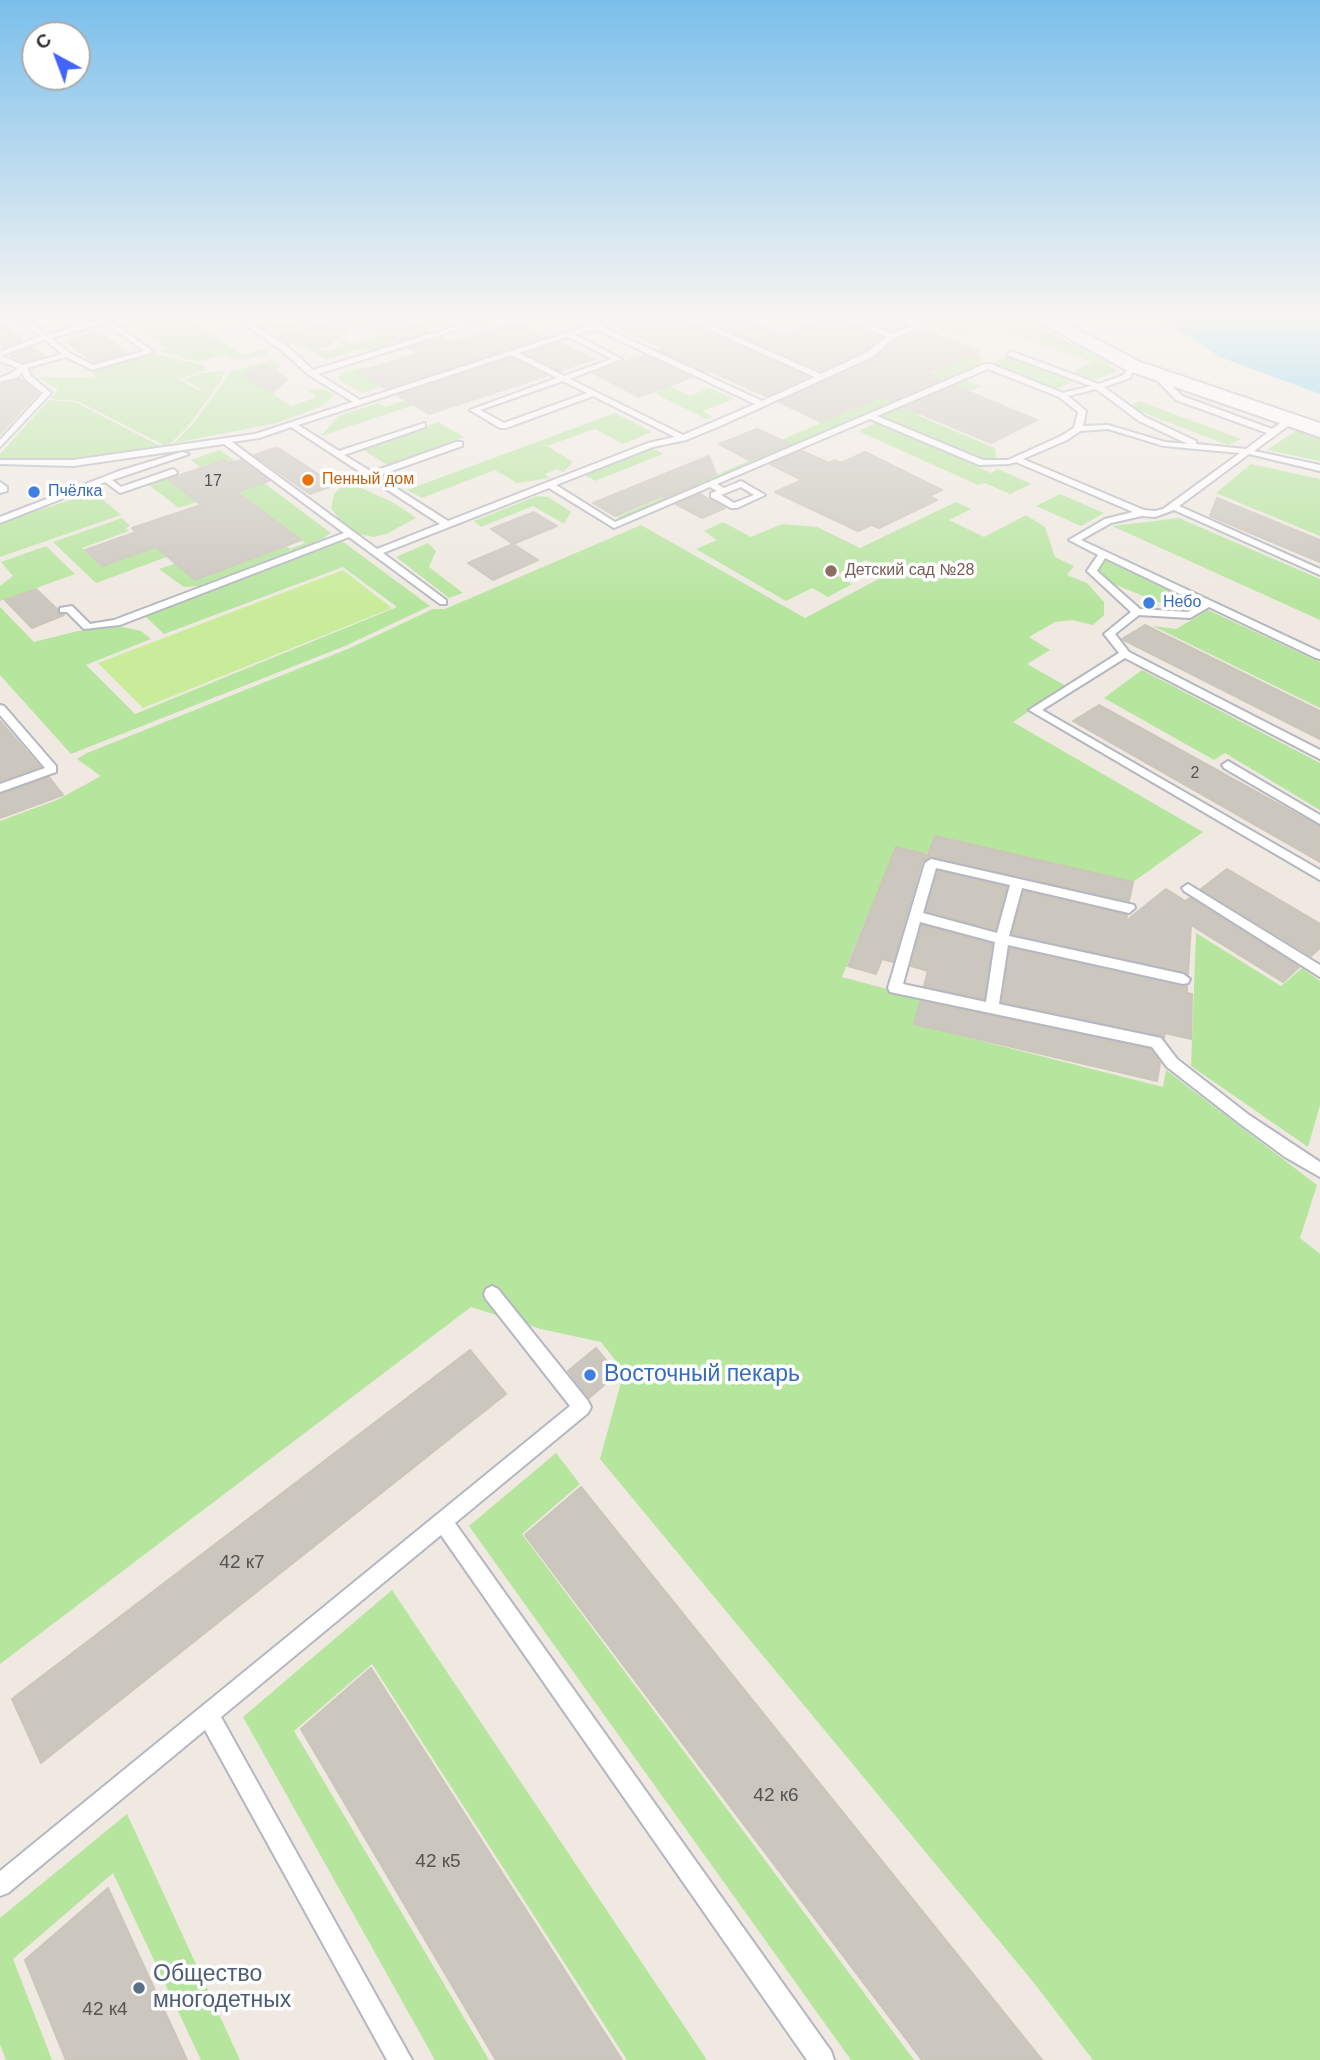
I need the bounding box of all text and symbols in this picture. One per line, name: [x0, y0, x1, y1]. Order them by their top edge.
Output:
north arrow: [21, 21, 91, 91]
text: С: [31, 29, 55, 54]
place label: Пенный дом: [322, 470, 414, 490]
house number: 17: [204, 472, 222, 492]
marker: Пенный дом: [300, 472, 316, 488]
place label: Пчёлка: [48, 482, 102, 502]
marker: Пчёлка: [26, 484, 42, 500]
place label: Детский сад №28: [845, 561, 974, 581]
marker: Детский сад №28: [823, 563, 839, 579]
place label: Небо: [1163, 593, 1201, 613]
marker: Небо: [1141, 595, 1157, 611]
house number: 2: [1191, 764, 1199, 784]
place label: Восточный пекарь: [604, 1361, 800, 1389]
marker: Восточный пекарь: [582, 1367, 598, 1383]
house number: 42 к7: [219, 1552, 265, 1574]
house number: 42 к6: [753, 1785, 799, 1807]
house number: 42 к5: [415, 1851, 461, 1873]
place label: Общество многодетных: [153, 1961, 291, 2015]
marker: Общество многодетных: [131, 1980, 147, 1996]
house number: 42 к4: [82, 1999, 128, 2021]

